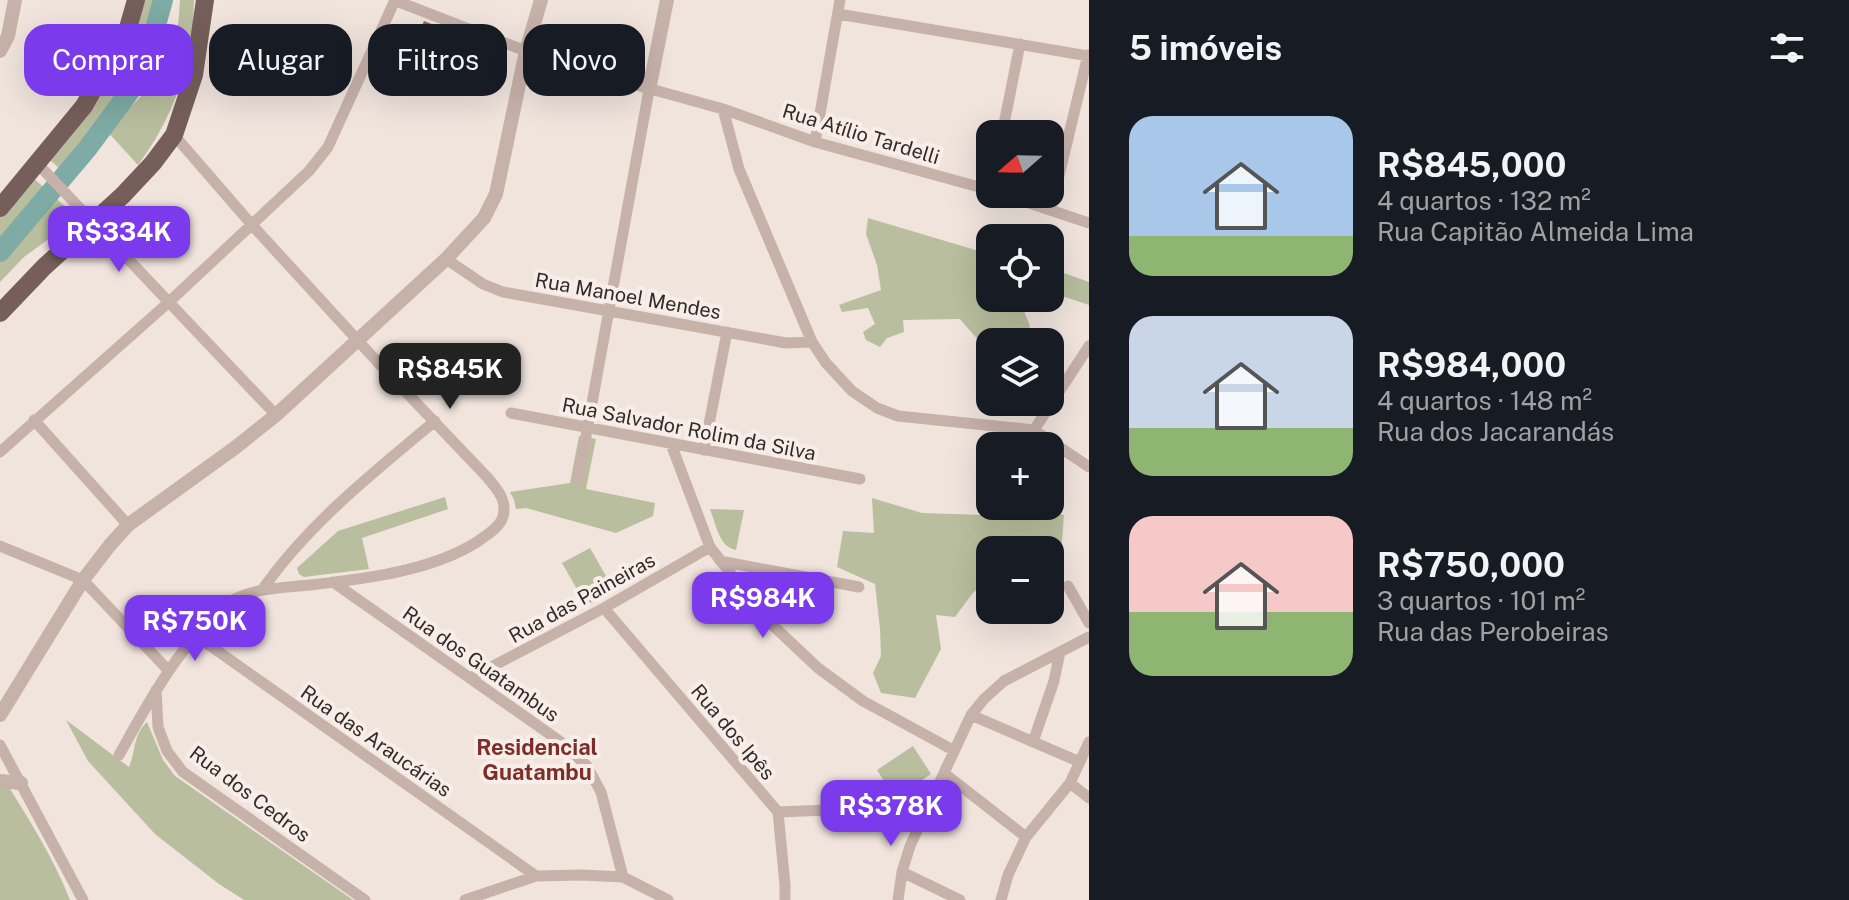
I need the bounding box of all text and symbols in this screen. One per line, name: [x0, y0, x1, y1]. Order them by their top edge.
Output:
chip: Comprar: [24, 24, 193, 96]
chip: Alugar: [209, 24, 352, 96]
chip: Filtros: [368, 24, 507, 96]
chip: Novo: [523, 24, 645, 96]
icon: filters: [1765, 26, 1809, 70]
text: 5 imóveis: [1129, 28, 1282, 68]
street label: Rua Atílio Tardelli: [780, 99, 942, 169]
north arrow: [976, 120, 1064, 208]
map controls: [976, 120, 1064, 624]
text: R$845,000: [1377, 145, 1566, 185]
icon: home: [1193, 148, 1289, 244]
text: 4 quartos · 132 m²: [1377, 185, 1591, 216]
pin: R$334K: [54, 206, 184, 274]
text: R$334K: [66, 216, 172, 247]
text: Rua Capitão Almeida Lima: [1377, 216, 1694, 247]
button: locate: [976, 224, 1064, 312]
street label: Rua Manoel Mendes: [533, 268, 723, 324]
button: layers: [976, 328, 1064, 416]
pin: R$845K: [385, 343, 515, 411]
text: R$984,000: [1377, 345, 1566, 385]
icon: home: [1193, 348, 1289, 444]
text: R$845K: [397, 353, 503, 384]
text: 4 quartos · 148 m²: [1377, 385, 1592, 416]
street label: Rua Salvador Rolim da Silva: [560, 393, 818, 465]
text: Rua dos Jacarandás: [1377, 416, 1614, 447]
button: +: [976, 432, 1064, 520]
button: −: [976, 536, 1064, 624]
text: R$750,000: [1377, 545, 1565, 585]
street label: Rua das Paineiras: [505, 548, 659, 648]
icon: home: [1193, 548, 1289, 644]
pin: R$984K: [698, 572, 828, 640]
text: R$984K: [710, 582, 816, 613]
text: 3 quartos · 101 m²: [1377, 585, 1585, 616]
pin: R$750K: [130, 595, 260, 663]
street label: Rua dos Guatambus: [398, 601, 564, 727]
text: R$750K: [142, 605, 248, 636]
text: Rua das Perobeiras: [1377, 616, 1609, 647]
street label: Rua dos Ipês: [686, 679, 780, 785]
street label: Rua das Araucárias: [296, 680, 456, 802]
district label: Residencial Guatambu: [476, 734, 598, 785]
street label: Rua dos Cedros: [185, 741, 315, 847]
pin: R$378K: [826, 780, 956, 848]
text: R$378K: [839, 790, 943, 821]

